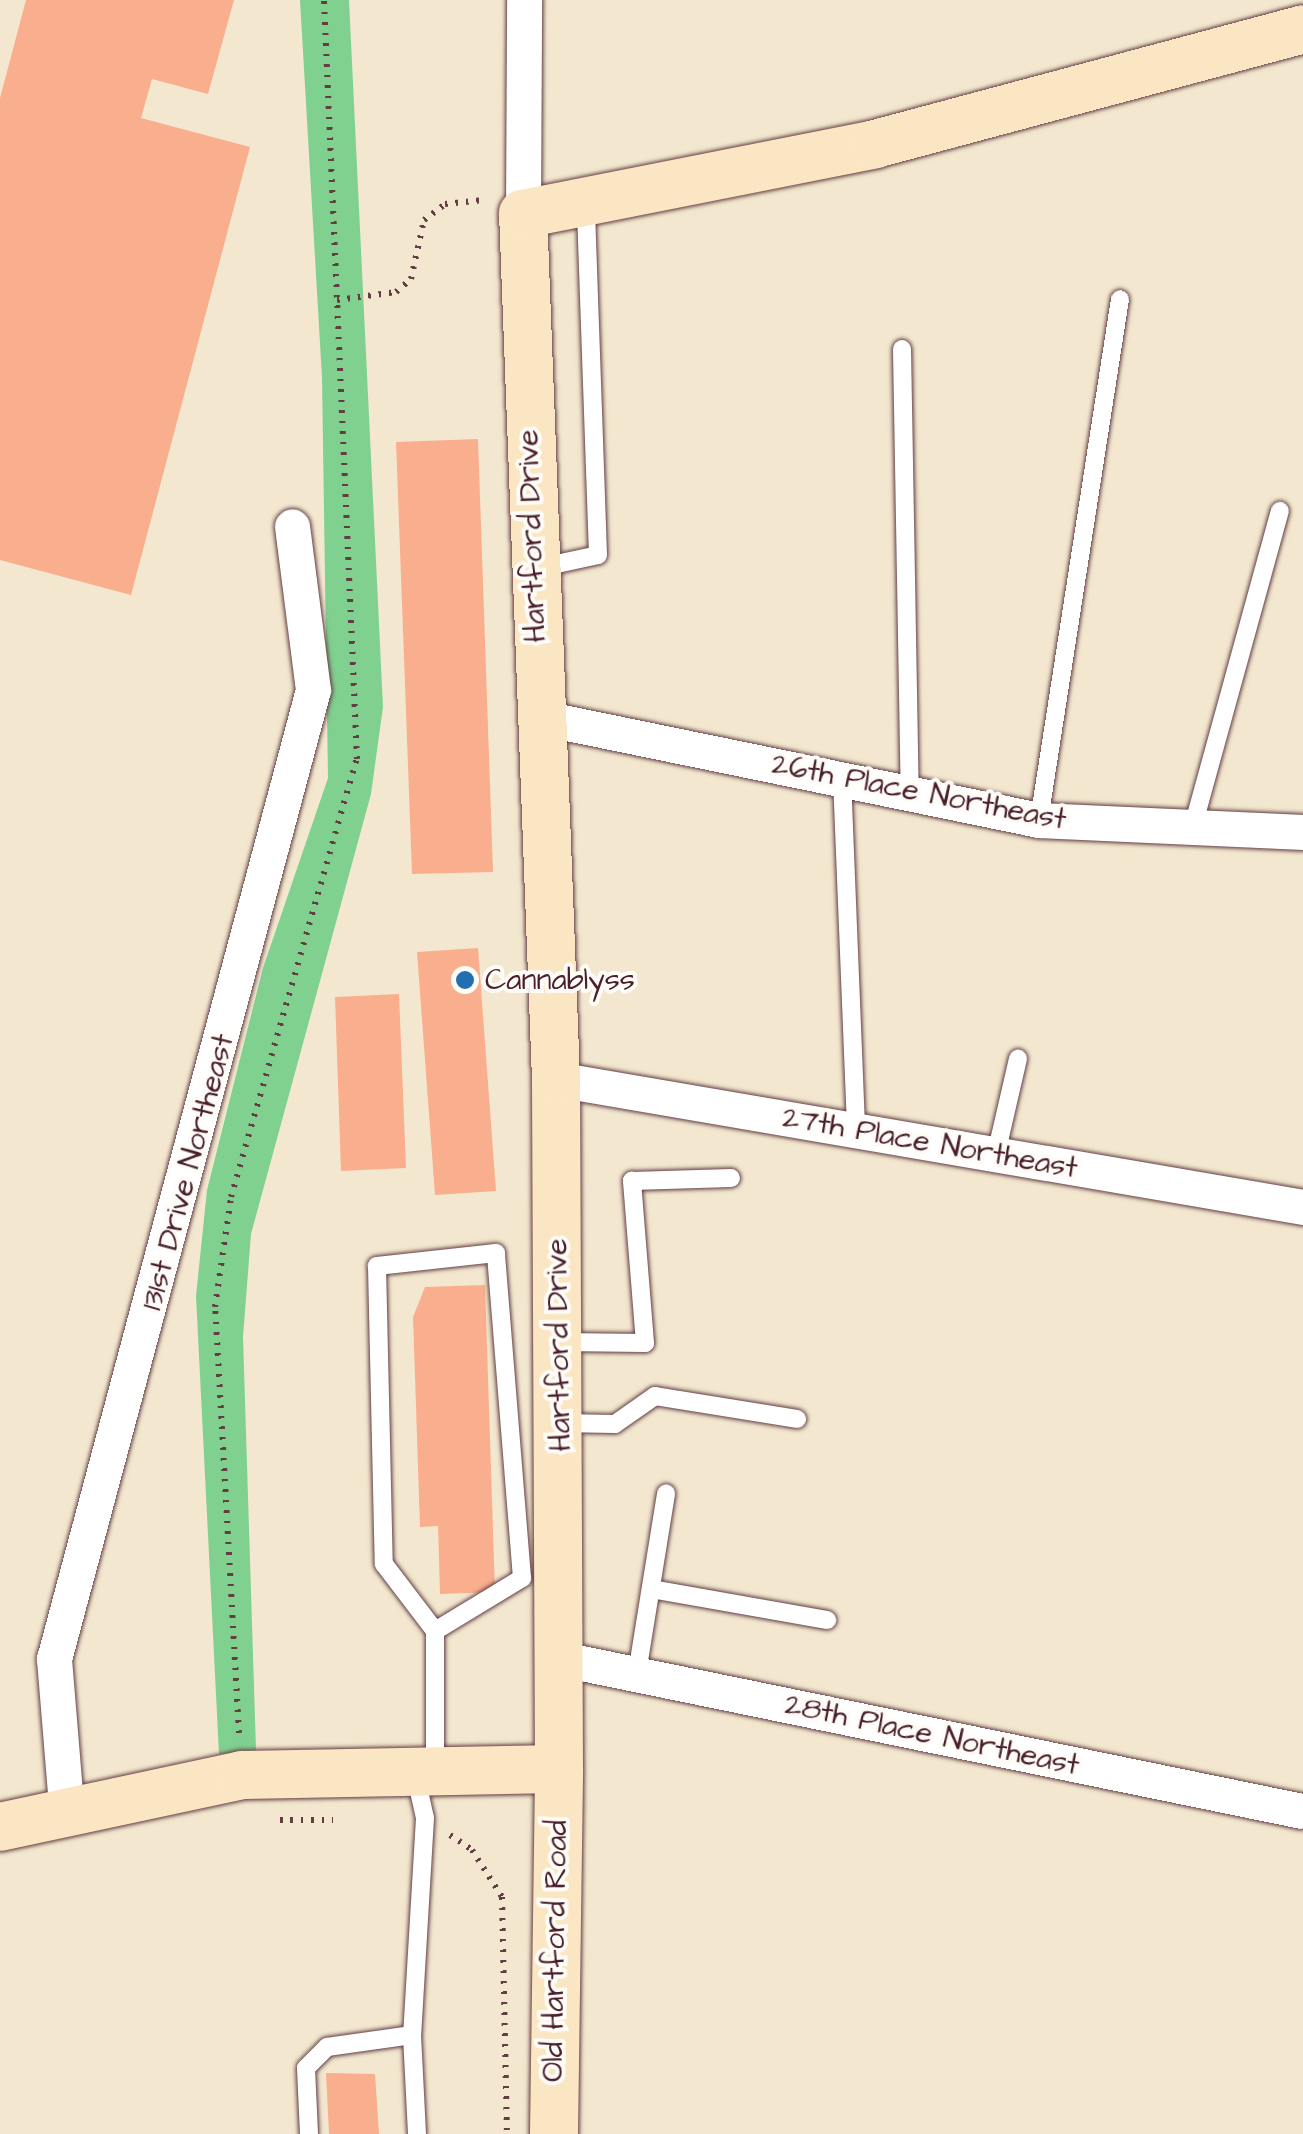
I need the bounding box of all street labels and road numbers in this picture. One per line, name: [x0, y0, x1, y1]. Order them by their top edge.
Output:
street label: Hartford Drive: [510, 429, 554, 643]
street label: 26th Place Northeast: [769, 746, 1069, 838]
street label: 131st Drive Northeast: [134, 1030, 242, 1314]
street label: 27th Place Northeast: [780, 1099, 1080, 1187]
street label: Hartford Drive: [539, 1238, 579, 1452]
street label: 28th Place Northeast: [782, 1686, 1082, 1784]
street label: Old Hartford Road: [535, 1820, 575, 2082]

